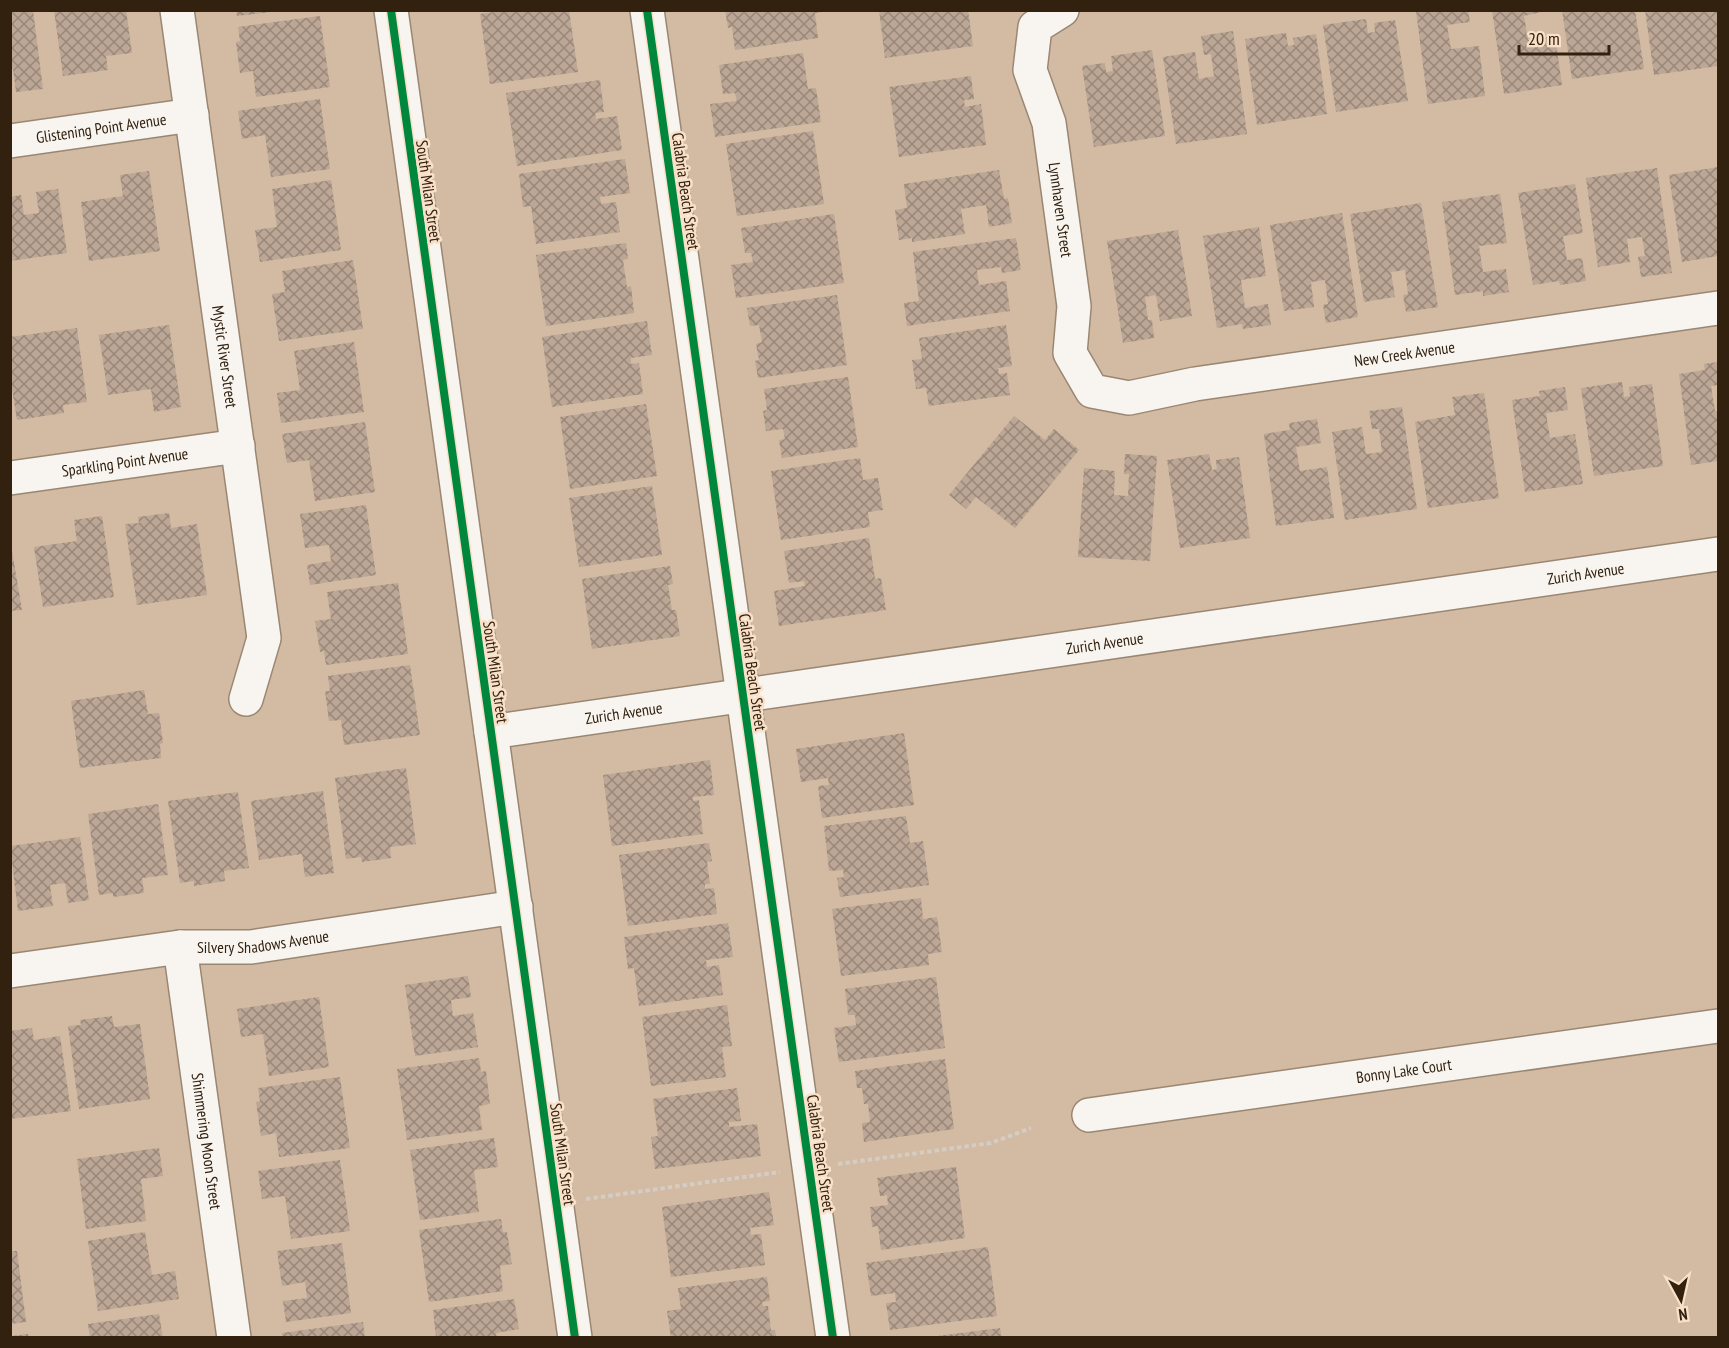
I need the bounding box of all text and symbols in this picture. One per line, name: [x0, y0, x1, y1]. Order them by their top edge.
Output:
scale bar: [1519, 18, 1609, 56]
text: 20 m: [1528, 27, 1560, 50]
street label: Glistening Point Avenue: [35, 109, 168, 147]
street label: Calabria Beach Street: [668, 131, 704, 251]
street label: South Milan Street: [412, 139, 446, 244]
street label: Lynnhaven Street: [1044, 161, 1077, 259]
street label: Mystic River Street: [208, 304, 242, 410]
street label: New Creek Avenue: [1353, 336, 1456, 371]
street label: Sparkling Point Avenue: [60, 443, 189, 481]
street label: Zurich Avenue: [1546, 558, 1625, 589]
street label: Calabria Beach Street: [735, 612, 771, 732]
street label: South Milan Street: [479, 620, 513, 725]
street label: Zurich Avenue: [1065, 628, 1145, 658]
street label: Zurich Avenue: [584, 697, 664, 728]
street label: Silvery Shadows Avenue: [197, 925, 330, 957]
street label: Bonny Lake Court: [1355, 1054, 1454, 1087]
street label: Shimmering Moon Street: [187, 1072, 226, 1211]
street label: Calabria Beach Street: [803, 1093, 839, 1213]
street label: South Milan Street: [546, 1102, 580, 1207]
north arrow: [1651, 1270, 1711, 1330]
text: N: [1677, 1304, 1689, 1325]

